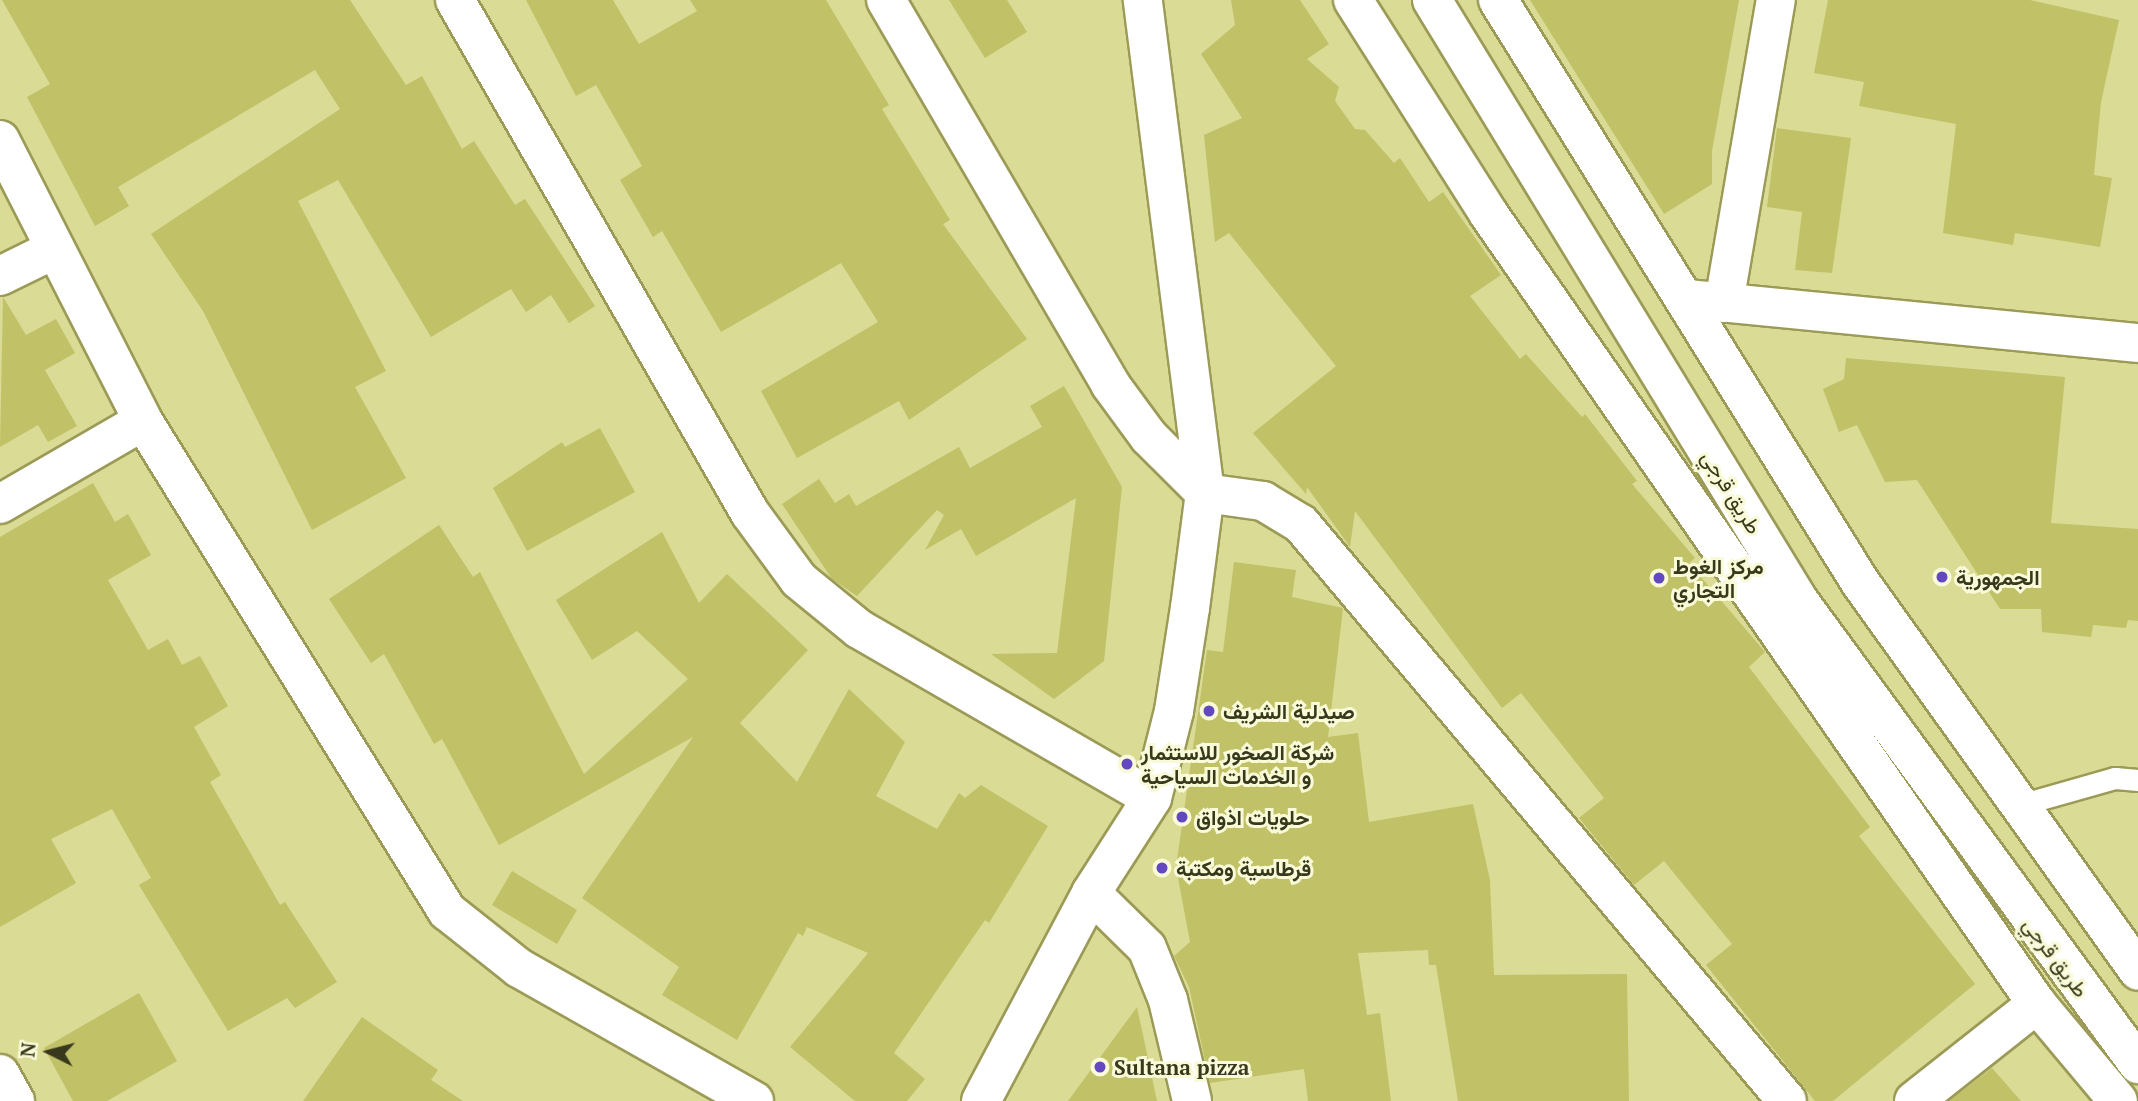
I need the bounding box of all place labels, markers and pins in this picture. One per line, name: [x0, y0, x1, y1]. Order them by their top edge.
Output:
place label: مركز الغوط التجاري: [1673, 553, 1764, 603]
place label: الجمهورية: [1956, 564, 2040, 590]
marker: الجمهورية: [1934, 569, 1950, 585]
marker: مركز الغوط التجاري: [1651, 570, 1667, 586]
place label: صيدلية الشريف: [1223, 698, 1355, 724]
marker: صيدلية الشريف: [1201, 703, 1217, 719]
place label: شركة الصخور للاستثمار و الخدمات السياحية: [1141, 739, 1334, 789]
marker: شركة الصخور للاستثمار و الخدمات السياحية: [1119, 756, 1135, 772]
place label: حلويات اذواق: [1196, 804, 1309, 830]
marker: حلويات اذواق: [1174, 809, 1190, 825]
place label: قرطاسية ومكتبة: [1176, 855, 1311, 881]
marker: قرطاسية ومكتبة: [1154, 860, 1170, 876]
place label: Sultana pizza: [1114, 1054, 1249, 1080]
marker: Sultana pizza: [1092, 1059, 1108, 1075]

